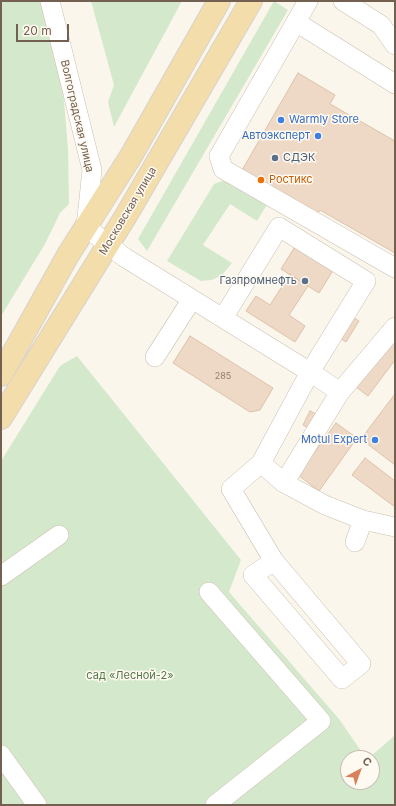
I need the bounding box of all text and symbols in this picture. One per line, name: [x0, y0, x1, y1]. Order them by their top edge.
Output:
scale bar: [18, 16, 71, 42]
text: 20 m: [23, 23, 52, 38]
street label: Волгоградская улица: [58, 58, 96, 174]
place label: Warmly Store: [289, 113, 359, 127]
marker: Warmly Store: [276, 115, 286, 125]
place label: Автоэксперт: [242, 129, 310, 143]
marker: Автоэксперт: [313, 131, 323, 141]
place label: СДЭК: [283, 151, 315, 165]
marker: СДЭК: [270, 153, 280, 163]
street label: Московская улица: [97, 165, 159, 257]
place label: Ростикс: [269, 173, 313, 187]
marker: Ростикс: [256, 175, 266, 185]
place label: Газпромнефть: [220, 274, 297, 288]
marker: Газпромнефть: [300, 276, 310, 286]
house number: 285: [215, 371, 231, 381]
place label: Motul Expert: [301, 433, 367, 447]
marker: Motul Expert: [370, 435, 380, 445]
park label: сад «Лесной-2»: [86, 669, 174, 683]
north arrow: [340, 750, 380, 790]
text: С: [360, 754, 375, 770]

